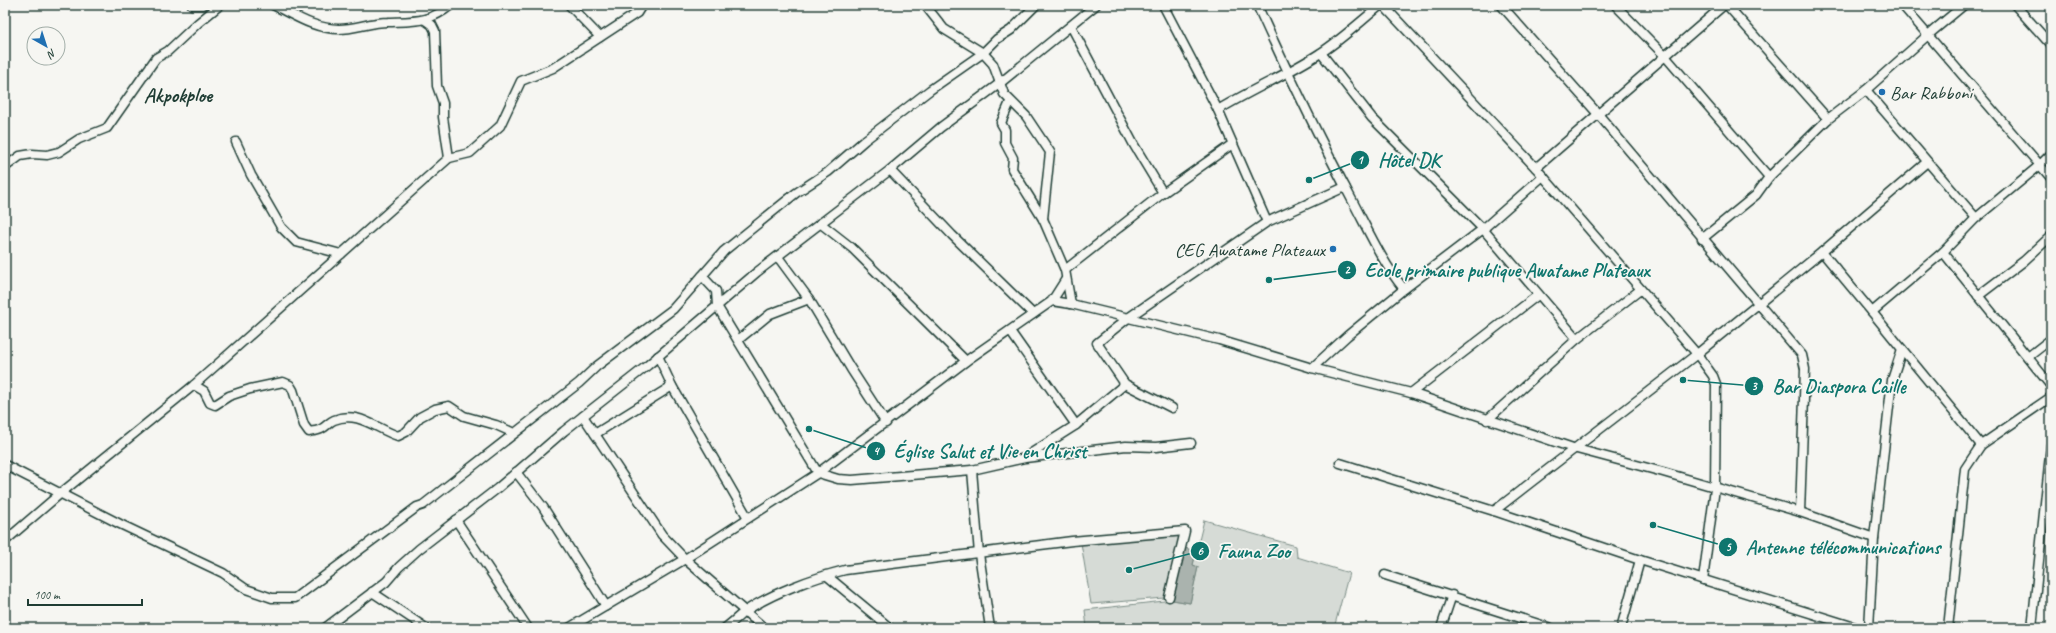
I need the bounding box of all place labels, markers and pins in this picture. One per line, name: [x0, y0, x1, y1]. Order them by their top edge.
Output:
place label: Bar Rabboni: [1890, 81, 1974, 105]
marker: Bar Rabboni: [1877, 87, 1887, 97]
callout: Hôtel DK: [1350, 144, 1448, 176]
place label: CEG Awatame Plateaux: [1175, 238, 1326, 262]
marker: CEG Awatame Plateaux: [1328, 244, 1338, 254]
callout: Ecole primaire publique Awatame Plateaux: [1337, 254, 1657, 286]
callout: Bar Diaspora Caille: [1744, 370, 1915, 402]
callout: Église Salut et Vie en Christ: [866, 435, 1095, 467]
callout: Antenne télécommunications: [1718, 531, 1948, 563]
callout: Fauna Zoo: [1190, 535, 1298, 567]

